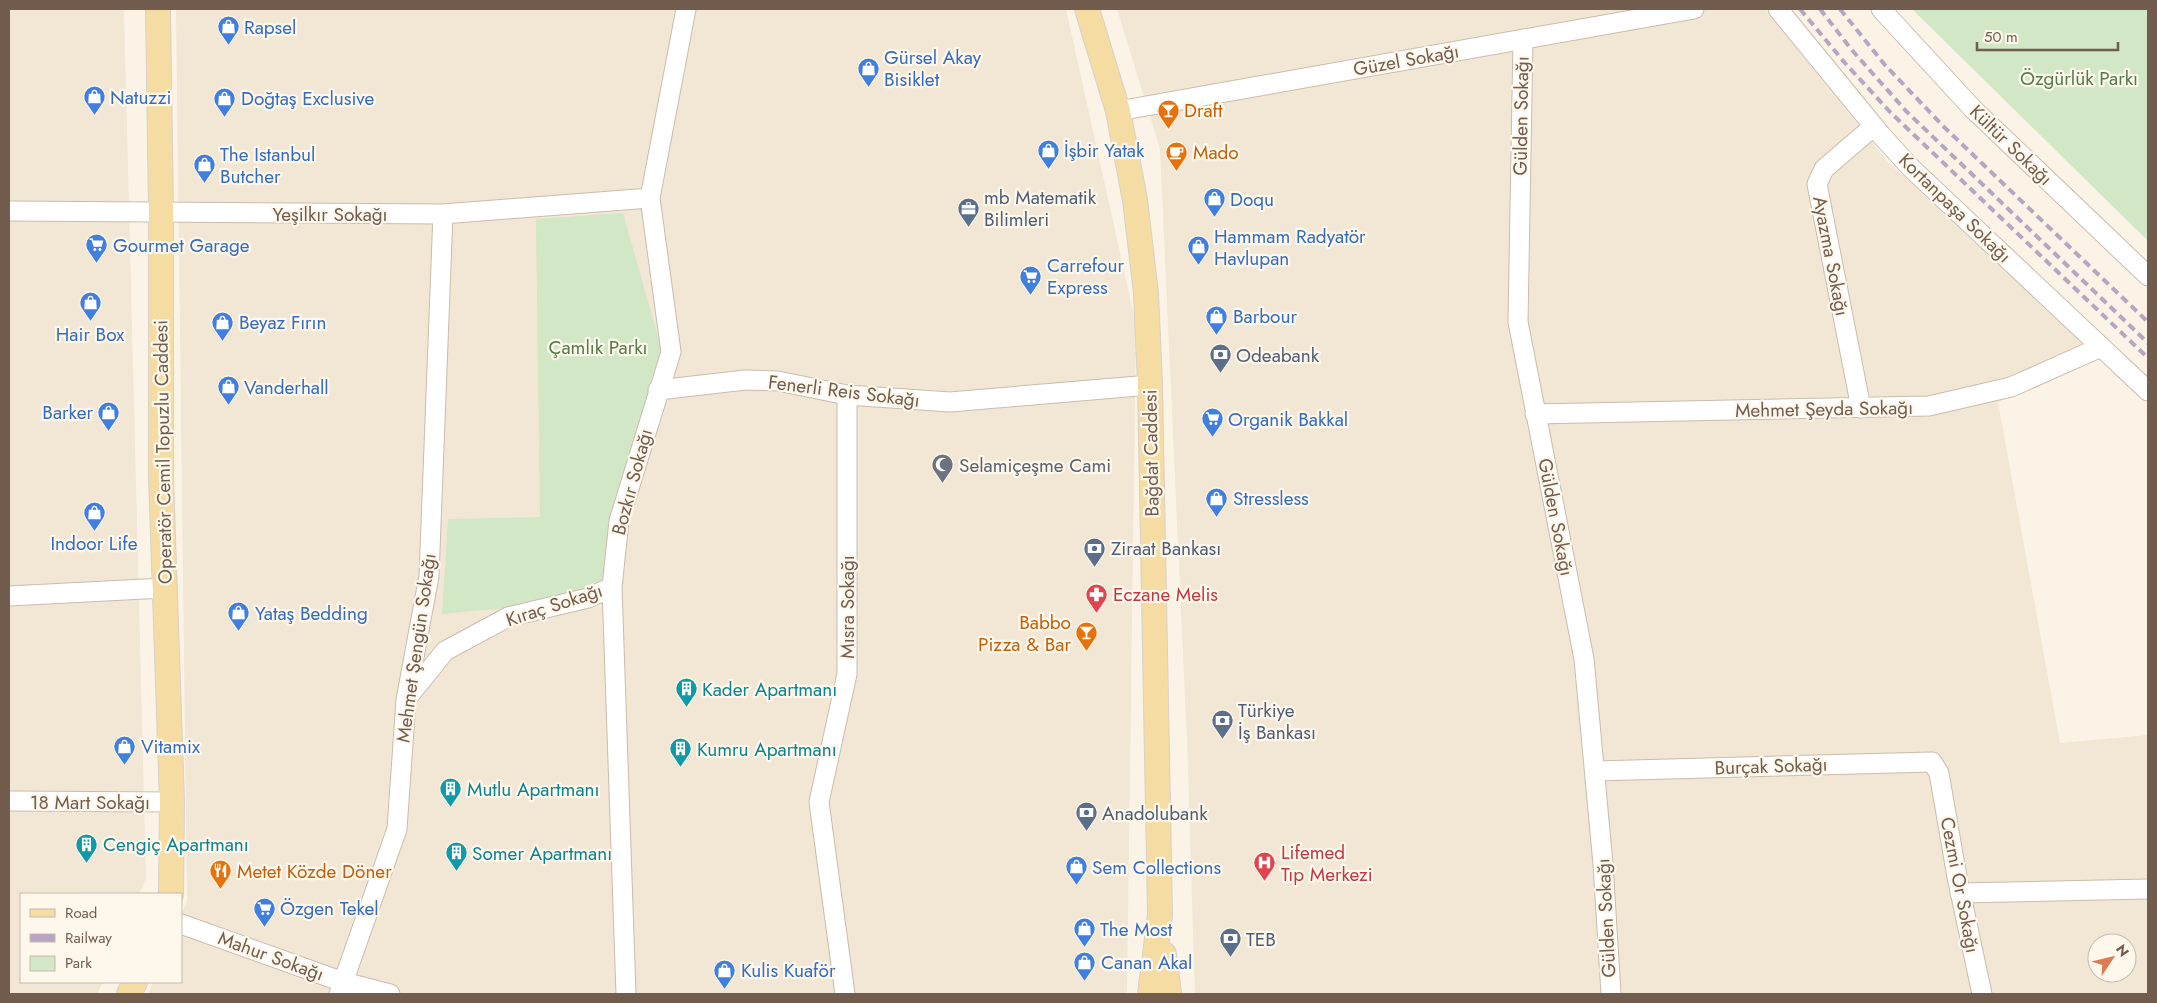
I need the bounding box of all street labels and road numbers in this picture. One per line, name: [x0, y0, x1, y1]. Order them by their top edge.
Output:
street label: Güzel Sokağı: [1351, 37, 1461, 83]
street label: Gülden Sokağı: [1506, 56, 1536, 176]
street label: Kültür Sokağı: [1964, 99, 2058, 191]
street label: Kortanpaşa Sokağı: [1893, 147, 2017, 269]
street label: Ayazma Sokağı: [1806, 194, 1856, 318]
street label: Yeşilkır Sokağı: [272, 201, 388, 228]
street label: Operatör Cemil Topuzlu Caddesi: [147, 320, 179, 584]
street label: Fenerli Reis Sokağı: [767, 368, 921, 414]
street label: Bağdat Caddesi: [1136, 389, 1166, 517]
street label: Mehmet Şeyda Sokağı: [1735, 394, 1913, 424]
street label: Bozkır Sokağı: [605, 426, 659, 538]
street label: Gülden Sokağı: [1531, 456, 1581, 578]
street label: Mehmet Şengün Sokağı: [389, 552, 443, 744]
street label: Mısra Sokağı: [834, 555, 861, 659]
street label: Kıraç Sokağı: [502, 577, 606, 633]
street label: Burçak Sokağı: [1714, 751, 1828, 781]
street label: 18 Mart Sokağı: [30, 789, 150, 816]
street label: Cezmi Or Sokağı: [1934, 815, 1986, 955]
street label: Gülden Sokağı: [1589, 858, 1623, 978]
street label: Mahur Sokağı: [214, 924, 328, 988]

